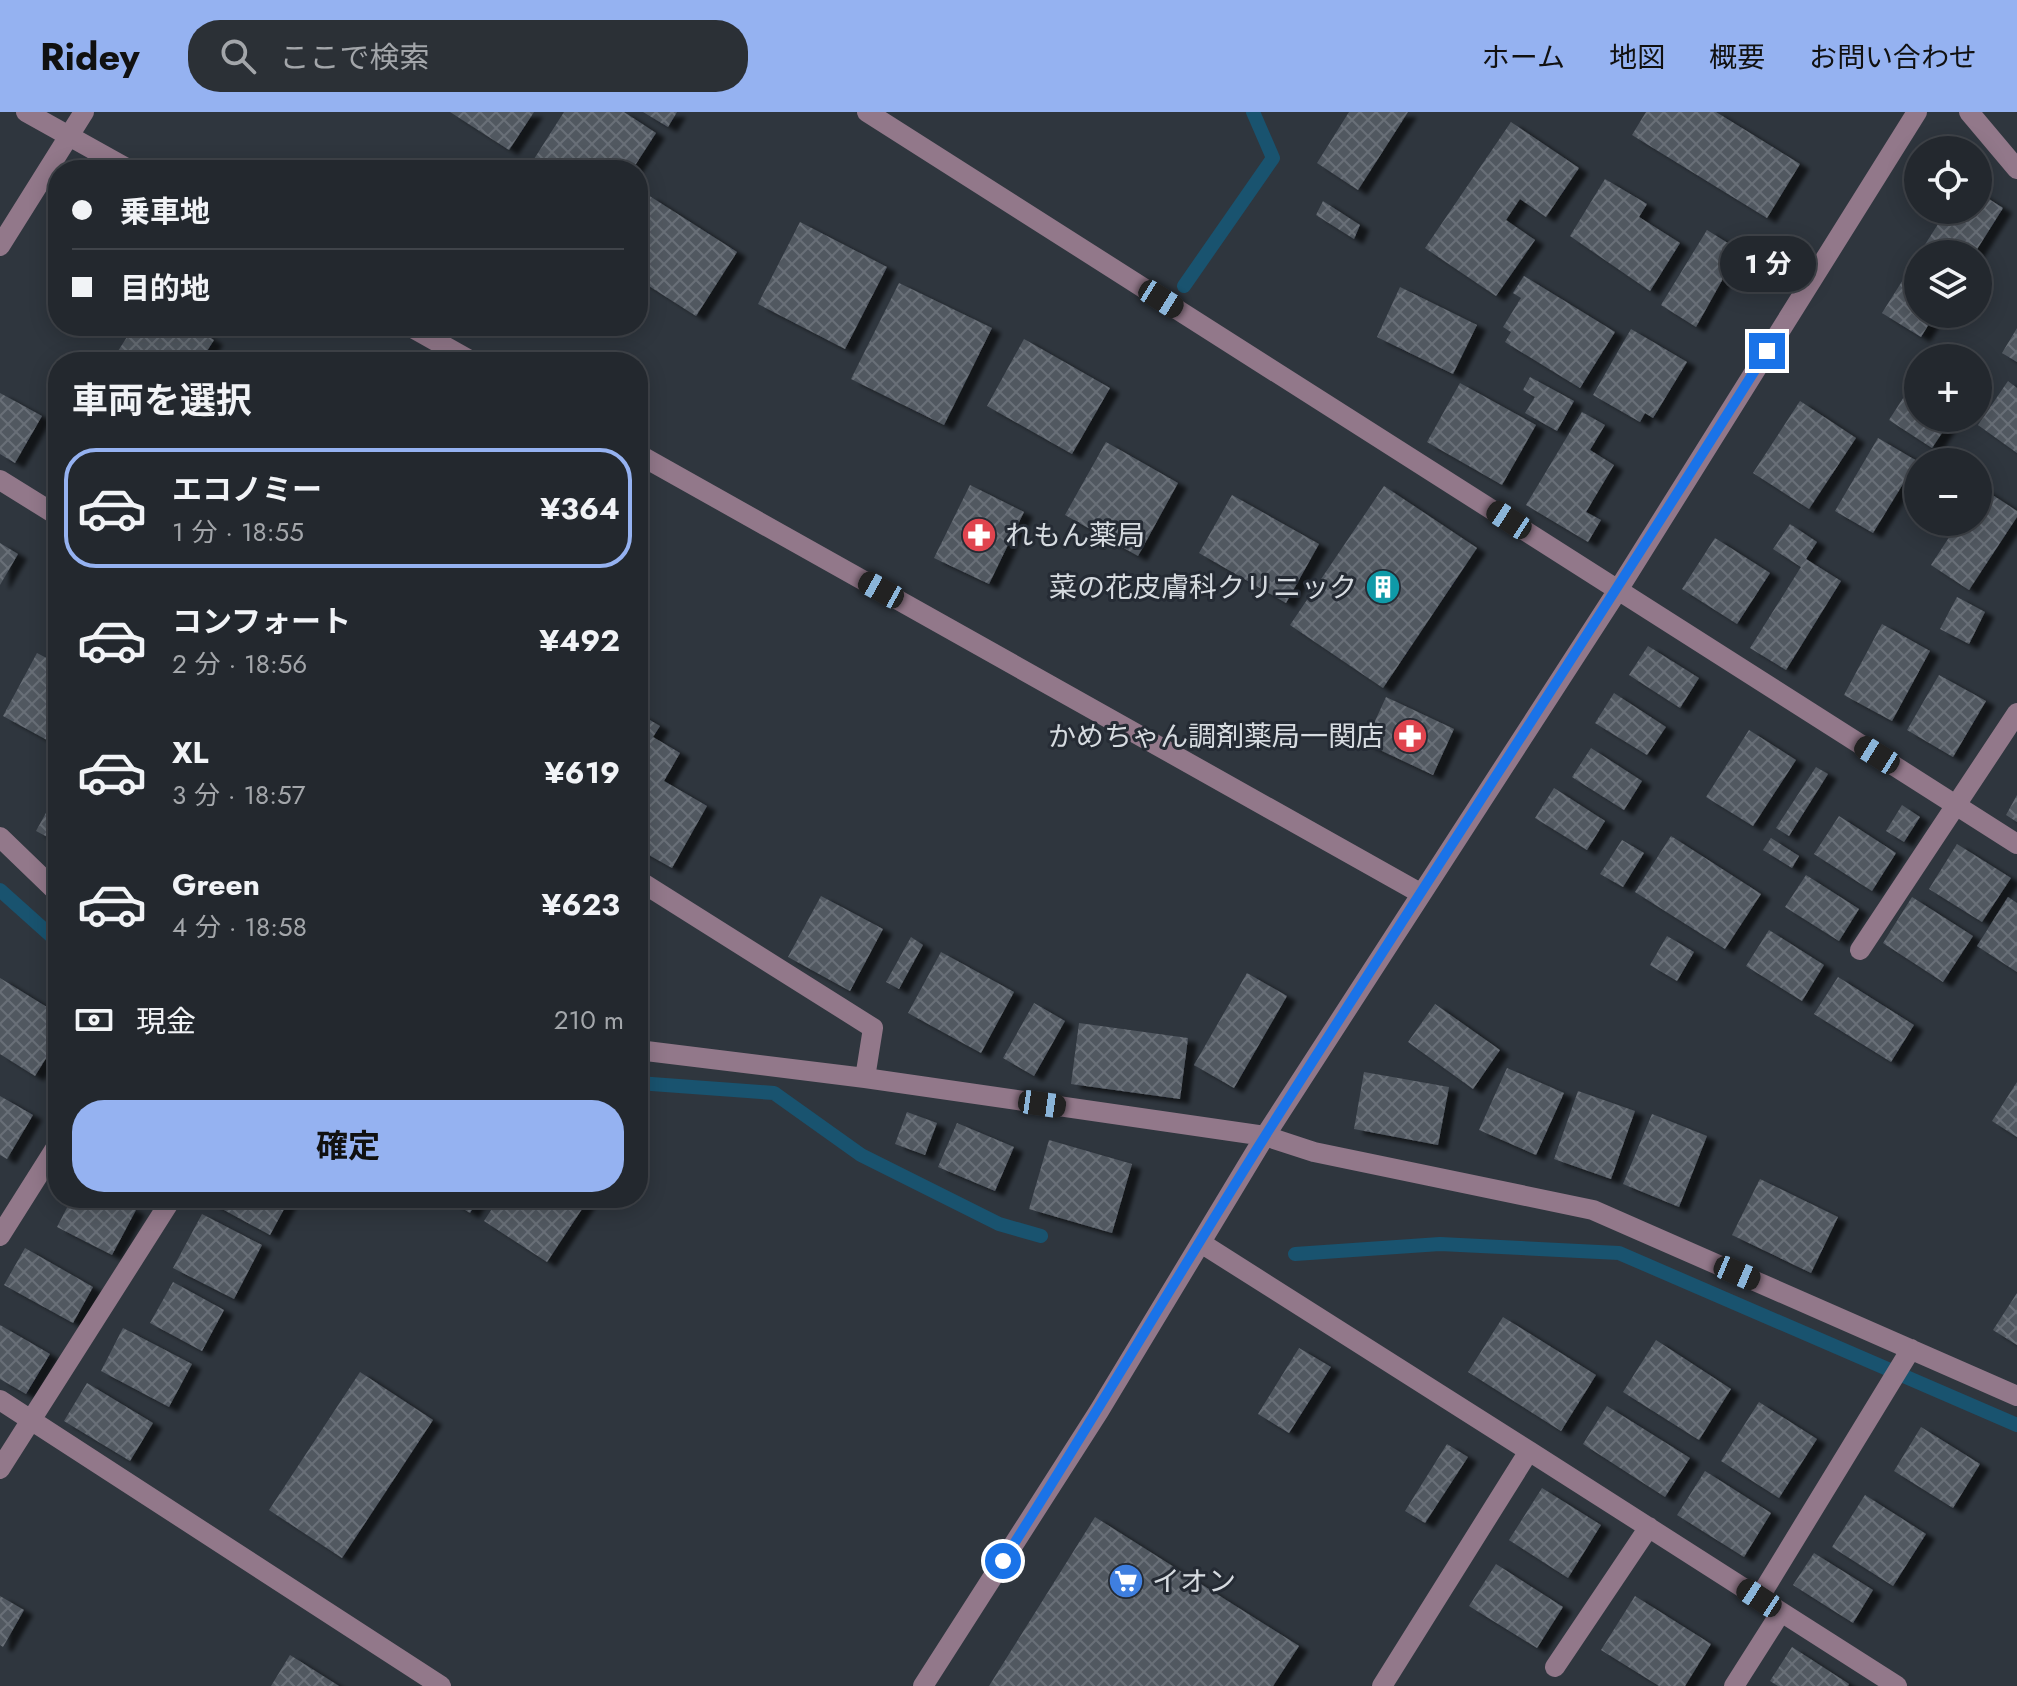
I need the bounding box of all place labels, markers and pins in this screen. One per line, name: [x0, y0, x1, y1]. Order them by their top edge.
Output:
place label: れもん薬局: [1005, 515, 1145, 556]
pharmacy icon: れもん薬局: [960, 516, 998, 554]
place label: 菜の花皮膚科クリニック: [1049, 567, 1357, 608]
building icon: 菜の花皮膚科クリニック: [1364, 568, 1402, 606]
place label: かめちゃん調剤薬局一関店: [1048, 716, 1384, 757]
pharmacy icon: かめちゃん調剤薬局一関店: [1391, 717, 1429, 755]
place label: イオン: [1152, 1561, 1236, 1602]
supermarket icon: イオン: [1107, 1562, 1145, 1600]

